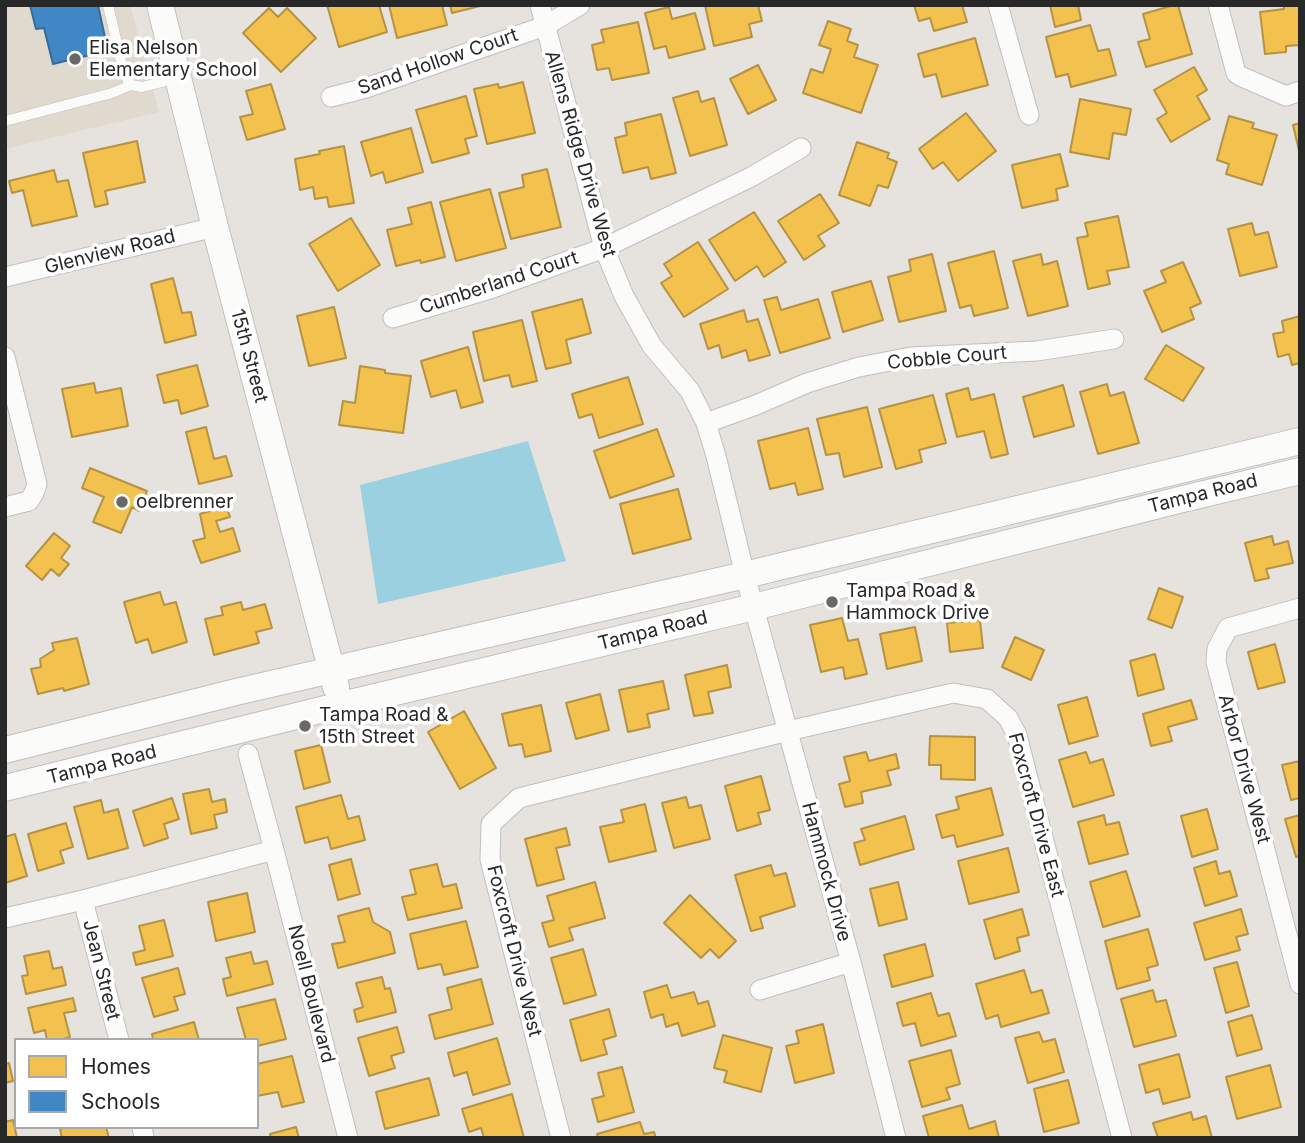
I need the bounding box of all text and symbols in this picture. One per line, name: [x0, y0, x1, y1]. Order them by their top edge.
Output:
street label: Sand Hollow Court: [355, 24, 521, 100]
place label: Elisa Nelson Elementary School: [89, 37, 257, 81]
street label: Allens Ridge Drive West: [540, 48, 620, 260]
marker: Elisa Nelson Elementary School: [67, 51, 83, 67]
street label: Glenview Road: [42, 225, 178, 279]
street label: Cumberland Court: [417, 247, 581, 319]
street label: 15th Street: [226, 307, 272, 405]
street label: Cobble Court: [886, 341, 1008, 375]
street label: Tampa Road: [1146, 469, 1260, 519]
place label: oelbrenner: [136, 491, 233, 513]
marker: oelbrenner: [114, 494, 130, 510]
place label: Tampa Road & Hammock Drive: [846, 580, 989, 624]
marker: Tampa Road & Hammock Drive: [824, 594, 840, 610]
street label: Tampa Road: [596, 606, 710, 656]
street label: Arbor Drive West: [1213, 692, 1275, 846]
place label: Tampa Road & 15th Street: [319, 704, 448, 748]
marker: Tampa Road & 15th Street: [297, 718, 313, 734]
street label: Foxcroft Drive East: [1003, 730, 1069, 900]
street label: Tampa Road: [45, 740, 159, 790]
street label: Hammock Drive: [796, 800, 856, 944]
street label: Foxcroft Drive West: [482, 863, 546, 1039]
street label: Jean Street: [77, 917, 125, 1023]
street label: Noell Boulevard: [283, 923, 339, 1065]
legend: [14, 1038, 259, 1129]
text: Homes: [81, 1054, 151, 1079]
text: Schools: [81, 1089, 160, 1114]

